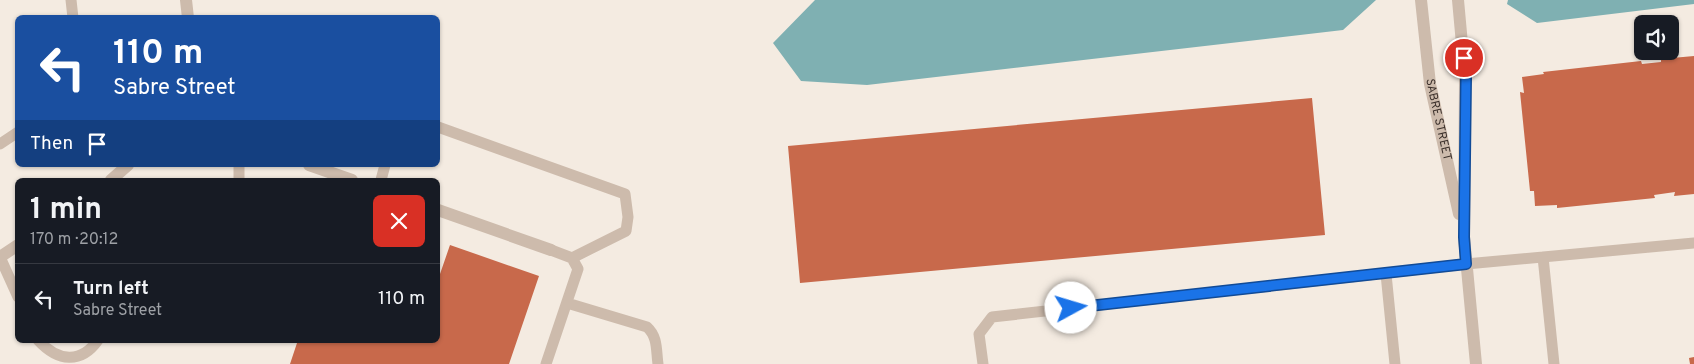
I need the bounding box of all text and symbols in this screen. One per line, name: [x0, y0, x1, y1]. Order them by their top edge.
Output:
map controls: [1634, 15, 1679, 60]
button: sound: [1634, 15, 1679, 60]
text: 110 m: [113, 32, 203, 76]
icon: left: [30, 35, 95, 100]
pin: [1443, 37, 1485, 79]
icon: arrive: [1450, 44, 1478, 72]
text: Sabre Street: [113, 75, 236, 102]
street label: SABRE STREET: [1421, 78, 1455, 162]
icon: arrive: [83, 130, 111, 158]
text: Then: [30, 132, 73, 156]
text: 1 min: [30, 192, 102, 229]
button: close: [373, 195, 425, 247]
text: 170 m · 20:12: [30, 230, 118, 250]
text: Turn left: [73, 277, 149, 301]
position arrow: [1044, 281, 1096, 333]
icon: left: [30, 285, 58, 313]
text: 110 m: [378, 287, 425, 311]
text: Sabre Street: [73, 301, 162, 321]

